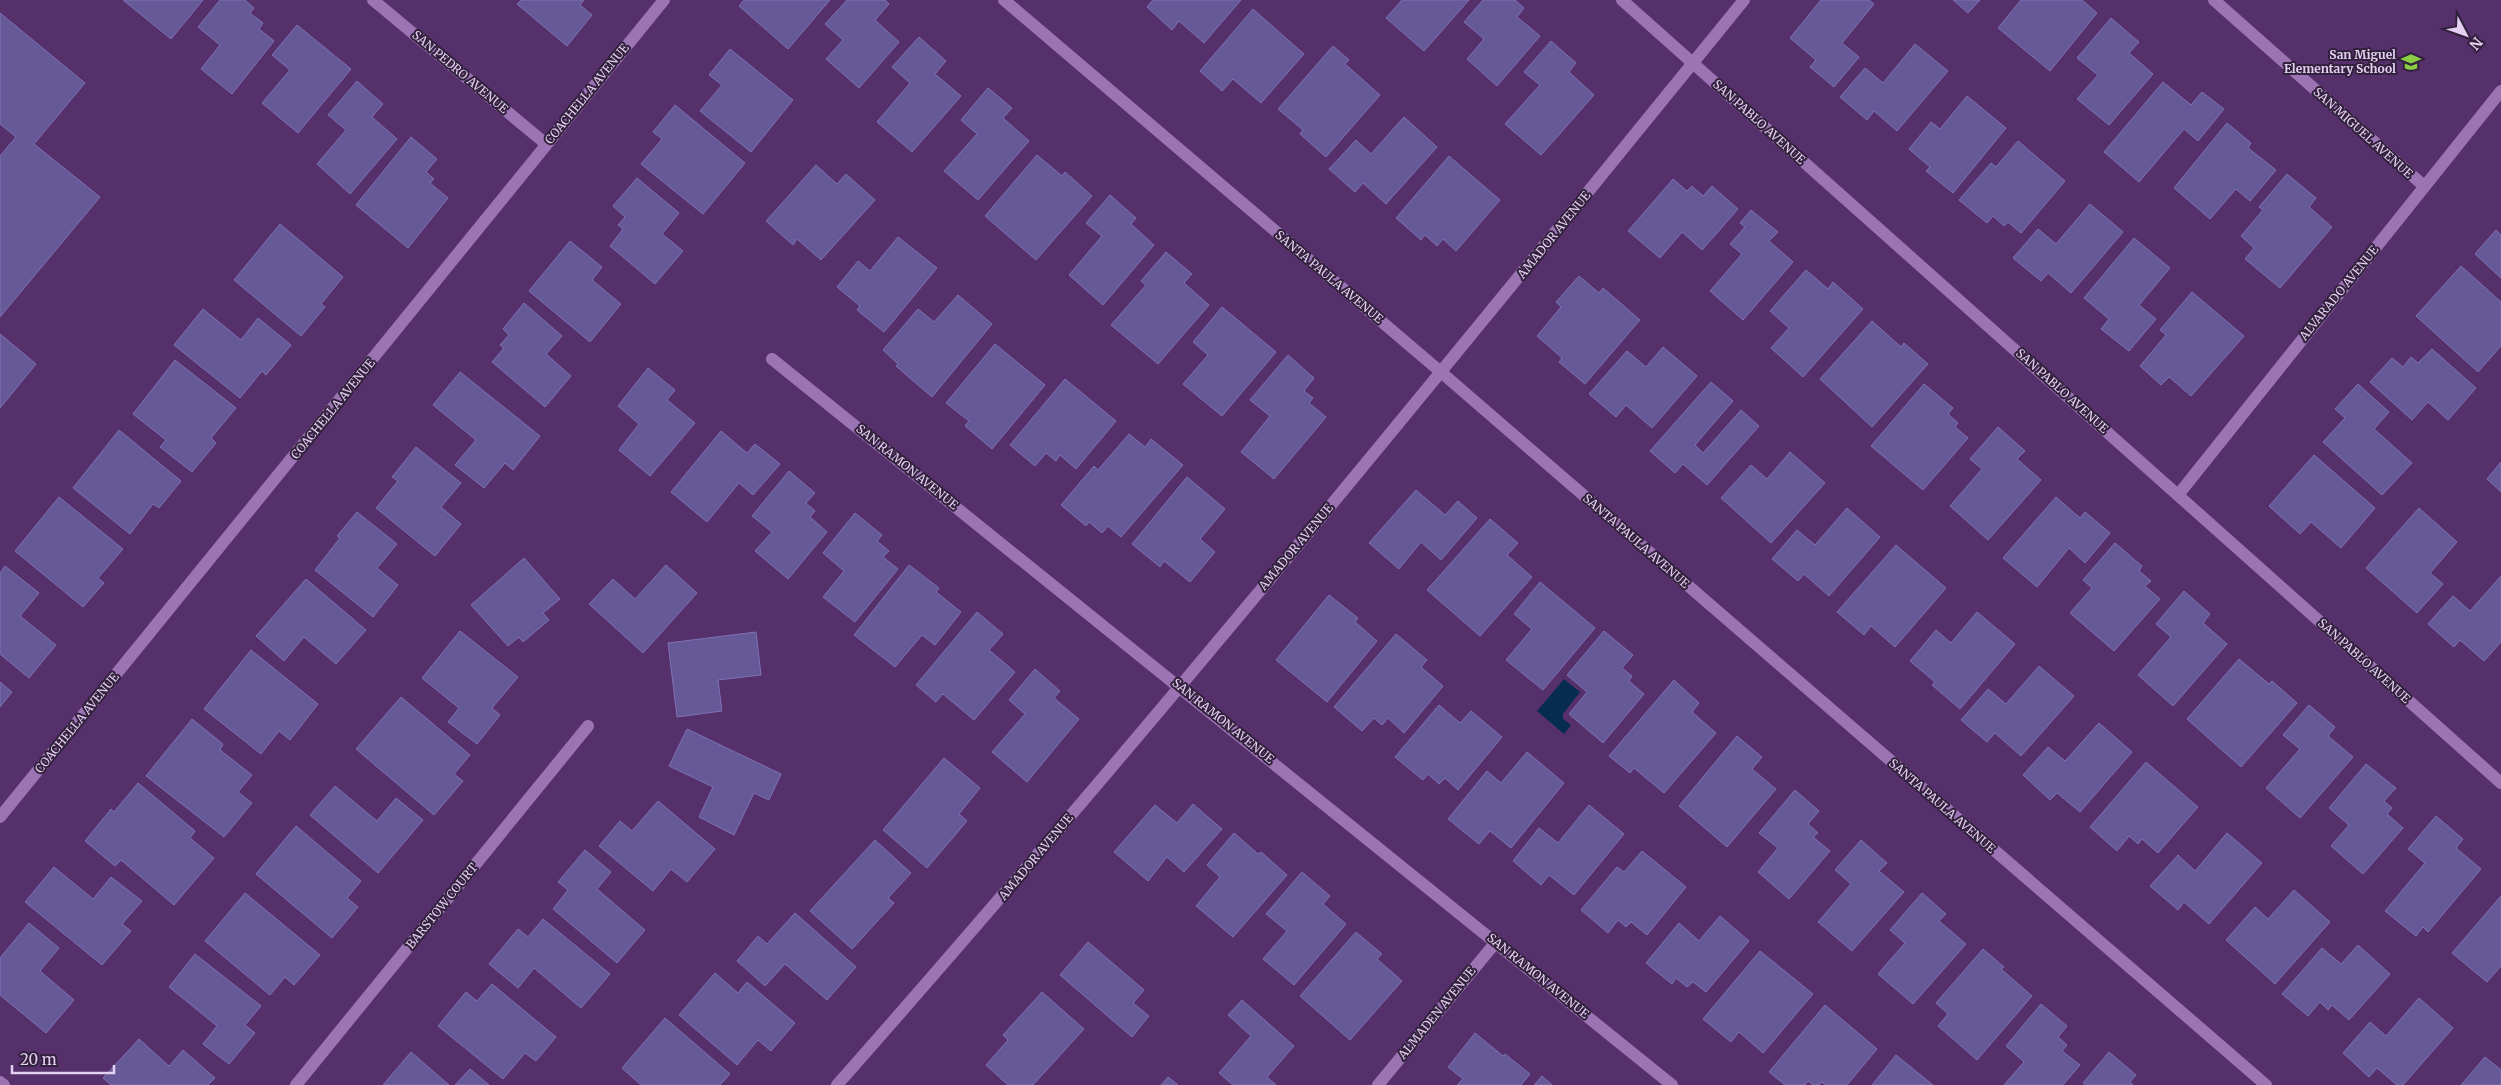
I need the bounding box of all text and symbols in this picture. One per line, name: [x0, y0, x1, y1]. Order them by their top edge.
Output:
north arrow: [2441, 10, 2491, 60]
street label: SAN PEDRO AVENUE: [409, 27, 512, 116]
text: N: [2465, 33, 2486, 54]
street label: COACHELLA AVENUE: [541, 40, 632, 147]
place label: San Miguel Elementary School: [2284, 47, 2396, 76]
school or university icon: San Miguel Elementary School: [2400, 51, 2422, 73]
street label: SAN PABLO AVENUE: [1710, 76, 1809, 167]
street label: SAN MIGUEL AVENUE: [2311, 84, 2416, 181]
street label: AMADOR AVENUE: [1513, 188, 1594, 282]
street label: SANTA PAULA AVENUE: [1272, 227, 1387, 326]
street label: ALVARADO AVENUE: [2295, 242, 2382, 344]
street label: SAN PABLO AVENUE: [2013, 345, 2112, 436]
street label: COACHELLA AVENUE: [287, 355, 378, 462]
street label: SAN RAMON AVENUE: [853, 421, 962, 513]
street label: SANTA PAULA AVENUE: [1580, 490, 1693, 591]
street label: AMADOR AVENUE: [1255, 500, 1336, 594]
street label: SAN PABLO AVENUE: [2315, 615, 2414, 706]
street label: COACHELLA AVENUE: [31, 669, 122, 776]
street label: SAN RAMON AVENUE: [1169, 675, 1278, 767]
street label: SANTA PAULA AVENUE: [1886, 755, 1999, 856]
street label: AMADOR AVENUE: [995, 810, 1076, 904]
street label: BARSTOW COURT: [403, 860, 481, 951]
street label: SAN RAMON AVENUE: [1484, 930, 1593, 1022]
street label: ALMADEN AVENUE: [1394, 963, 1479, 1063]
scale bar: [12, 1042, 115, 1074]
text: 20 m: [20, 1050, 57, 1069]

